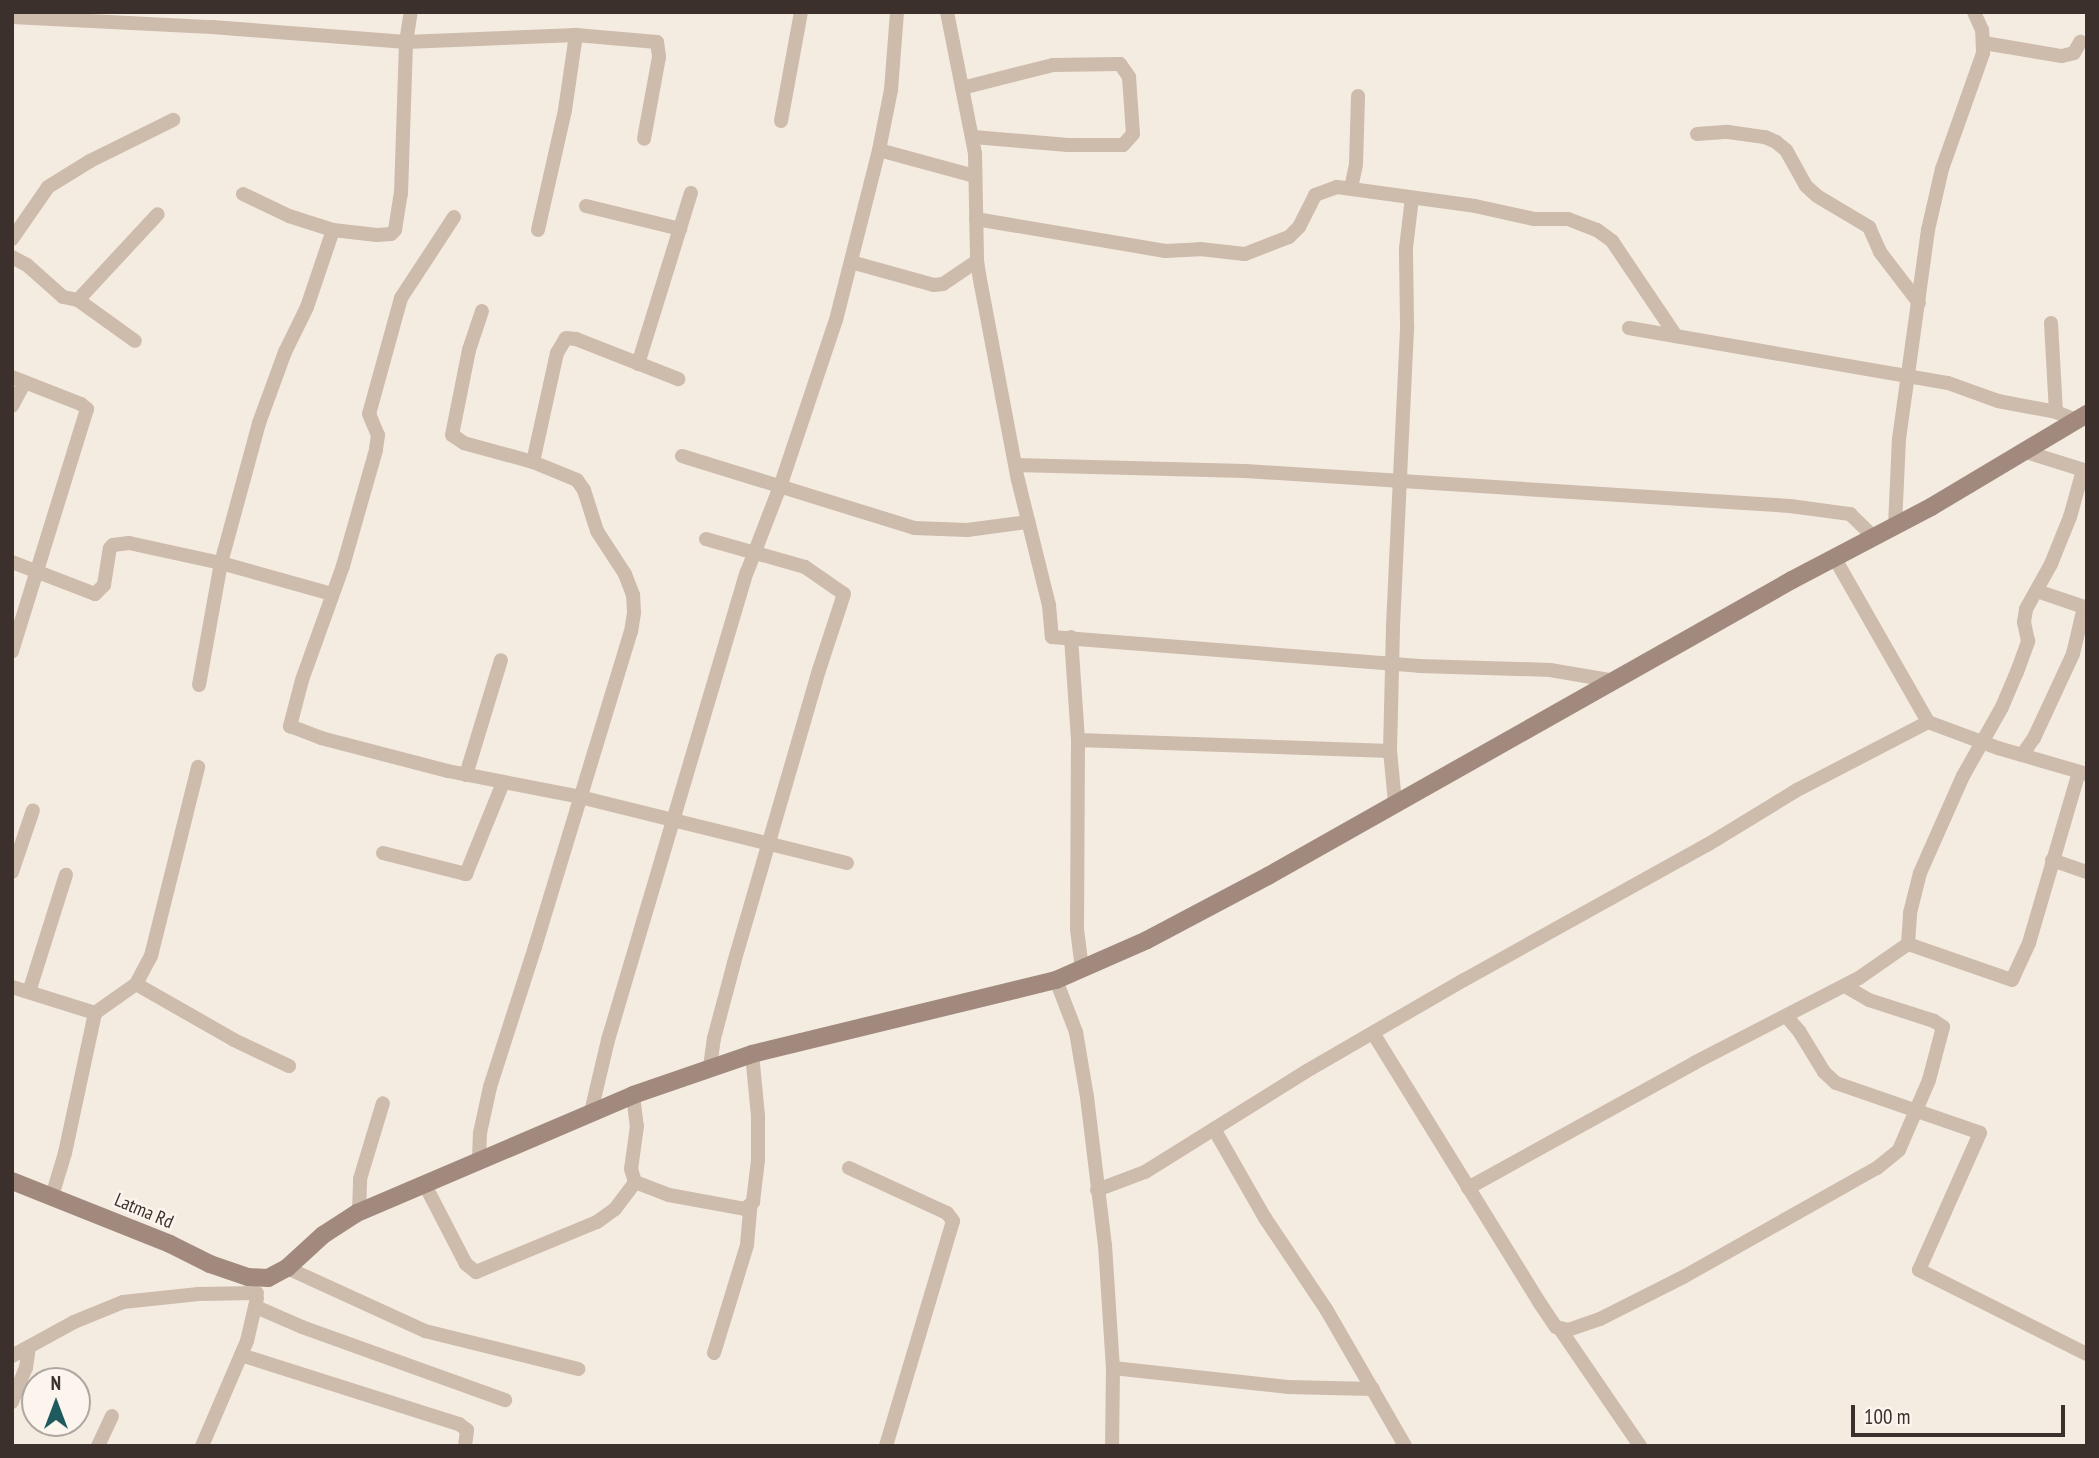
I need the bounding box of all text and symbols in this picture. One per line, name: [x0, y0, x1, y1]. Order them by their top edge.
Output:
street label: Latma Rd: [111, 1188, 177, 1234]
north arrow: [21, 1367, 91, 1437]
text: N: [51, 1371, 61, 1395]
scale bar: [1854, 1392, 2068, 1436]
text: 100 m: [1864, 1403, 1910, 1430]

